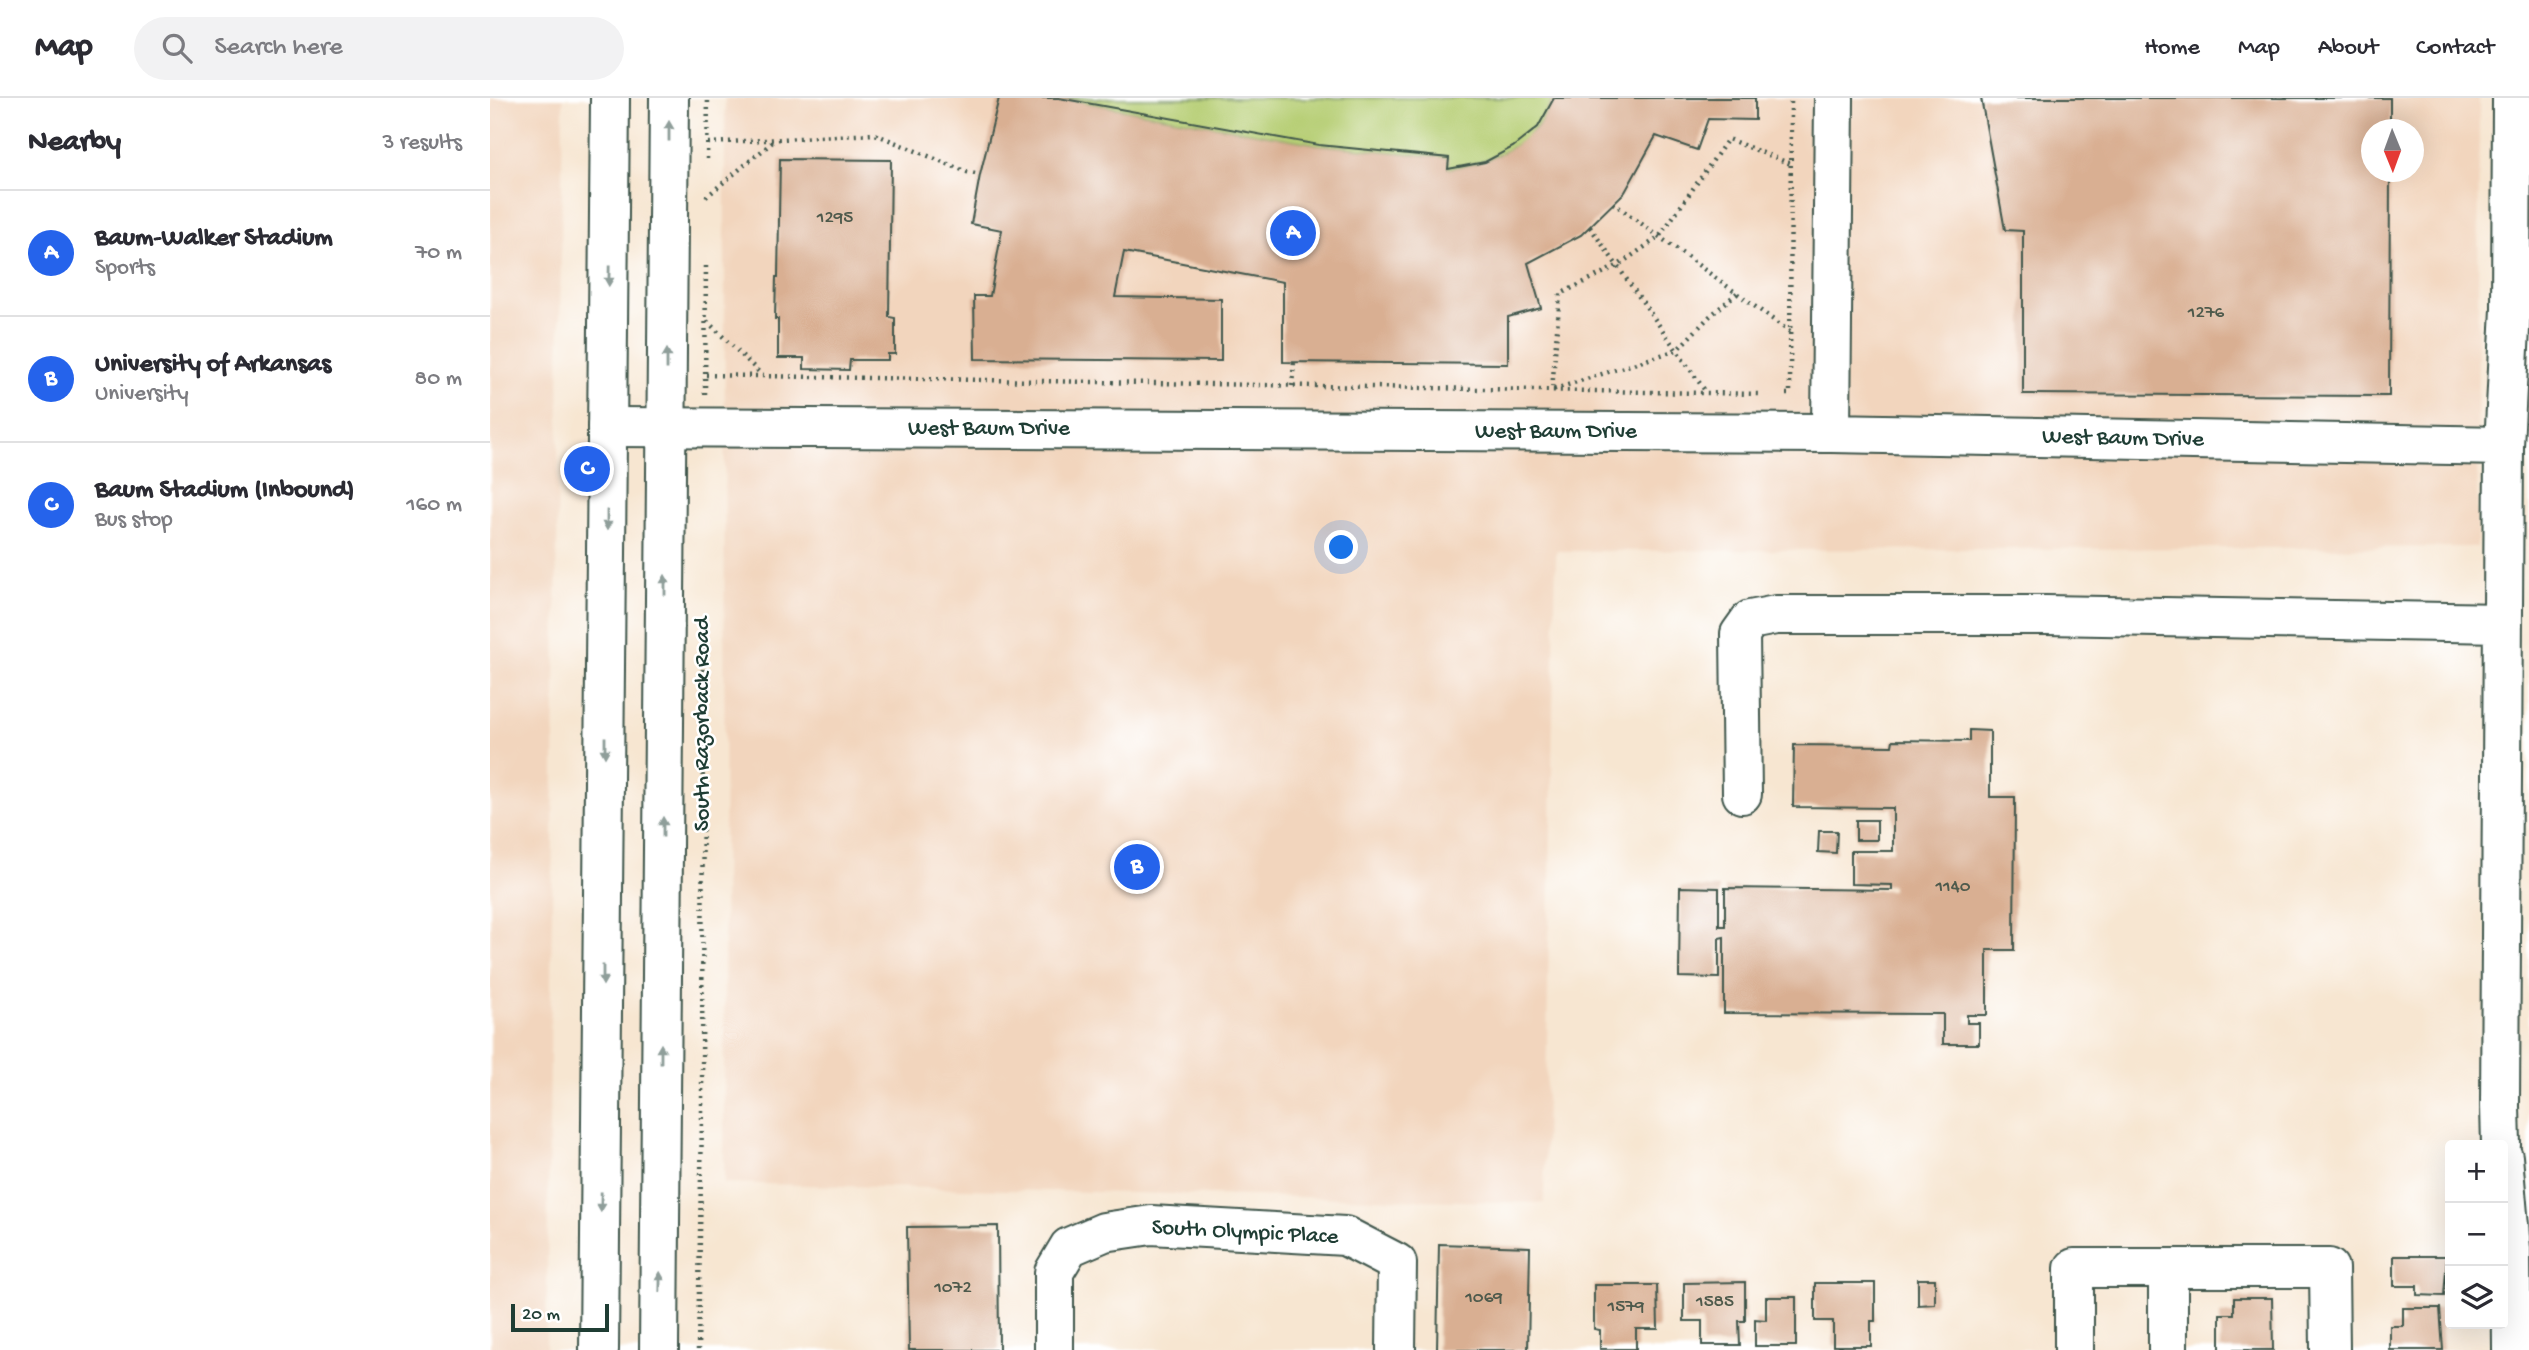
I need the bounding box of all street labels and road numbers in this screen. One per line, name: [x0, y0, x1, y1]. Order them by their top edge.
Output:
street label: West Baum Drive: [908, 416, 1071, 443]
street label: West Baum Drive: [1475, 419, 1638, 446]
street label: West Baum Drive: [2042, 424, 2205, 454]
street label: South Razorback Road: [690, 615, 717, 831]
street label: South Olympic Place: [1151, 1215, 1340, 1251]

